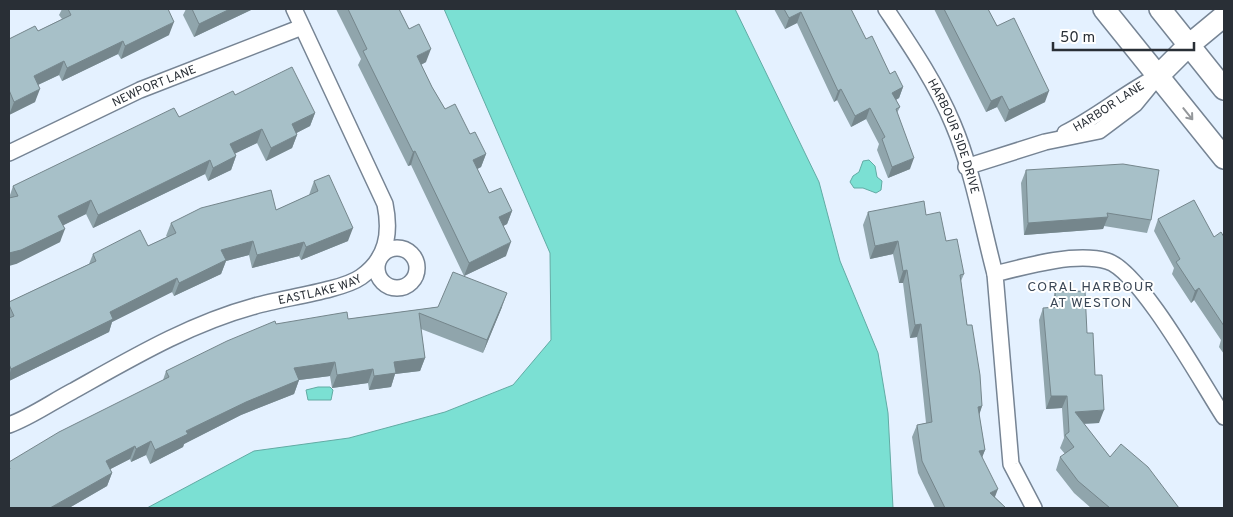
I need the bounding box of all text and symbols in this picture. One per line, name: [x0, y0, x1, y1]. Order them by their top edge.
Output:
scale bar: [1053, 20, 1194, 52]
text: 50 m: [1060, 29, 1095, 48]
street label: NEWPORT LANE: [110, 62, 199, 111]
street label: HARBOUR SIDE DRIVE: [923, 76, 982, 196]
street label: HARBOR LANE: [1070, 78, 1148, 136]
one-way arrow: [1183, 107, 1194, 120]
street label: EASTLAKE WAY: [277, 271, 366, 309]
district label: CORAL HARBOUR AT WESTON: [1027, 279, 1155, 312]

